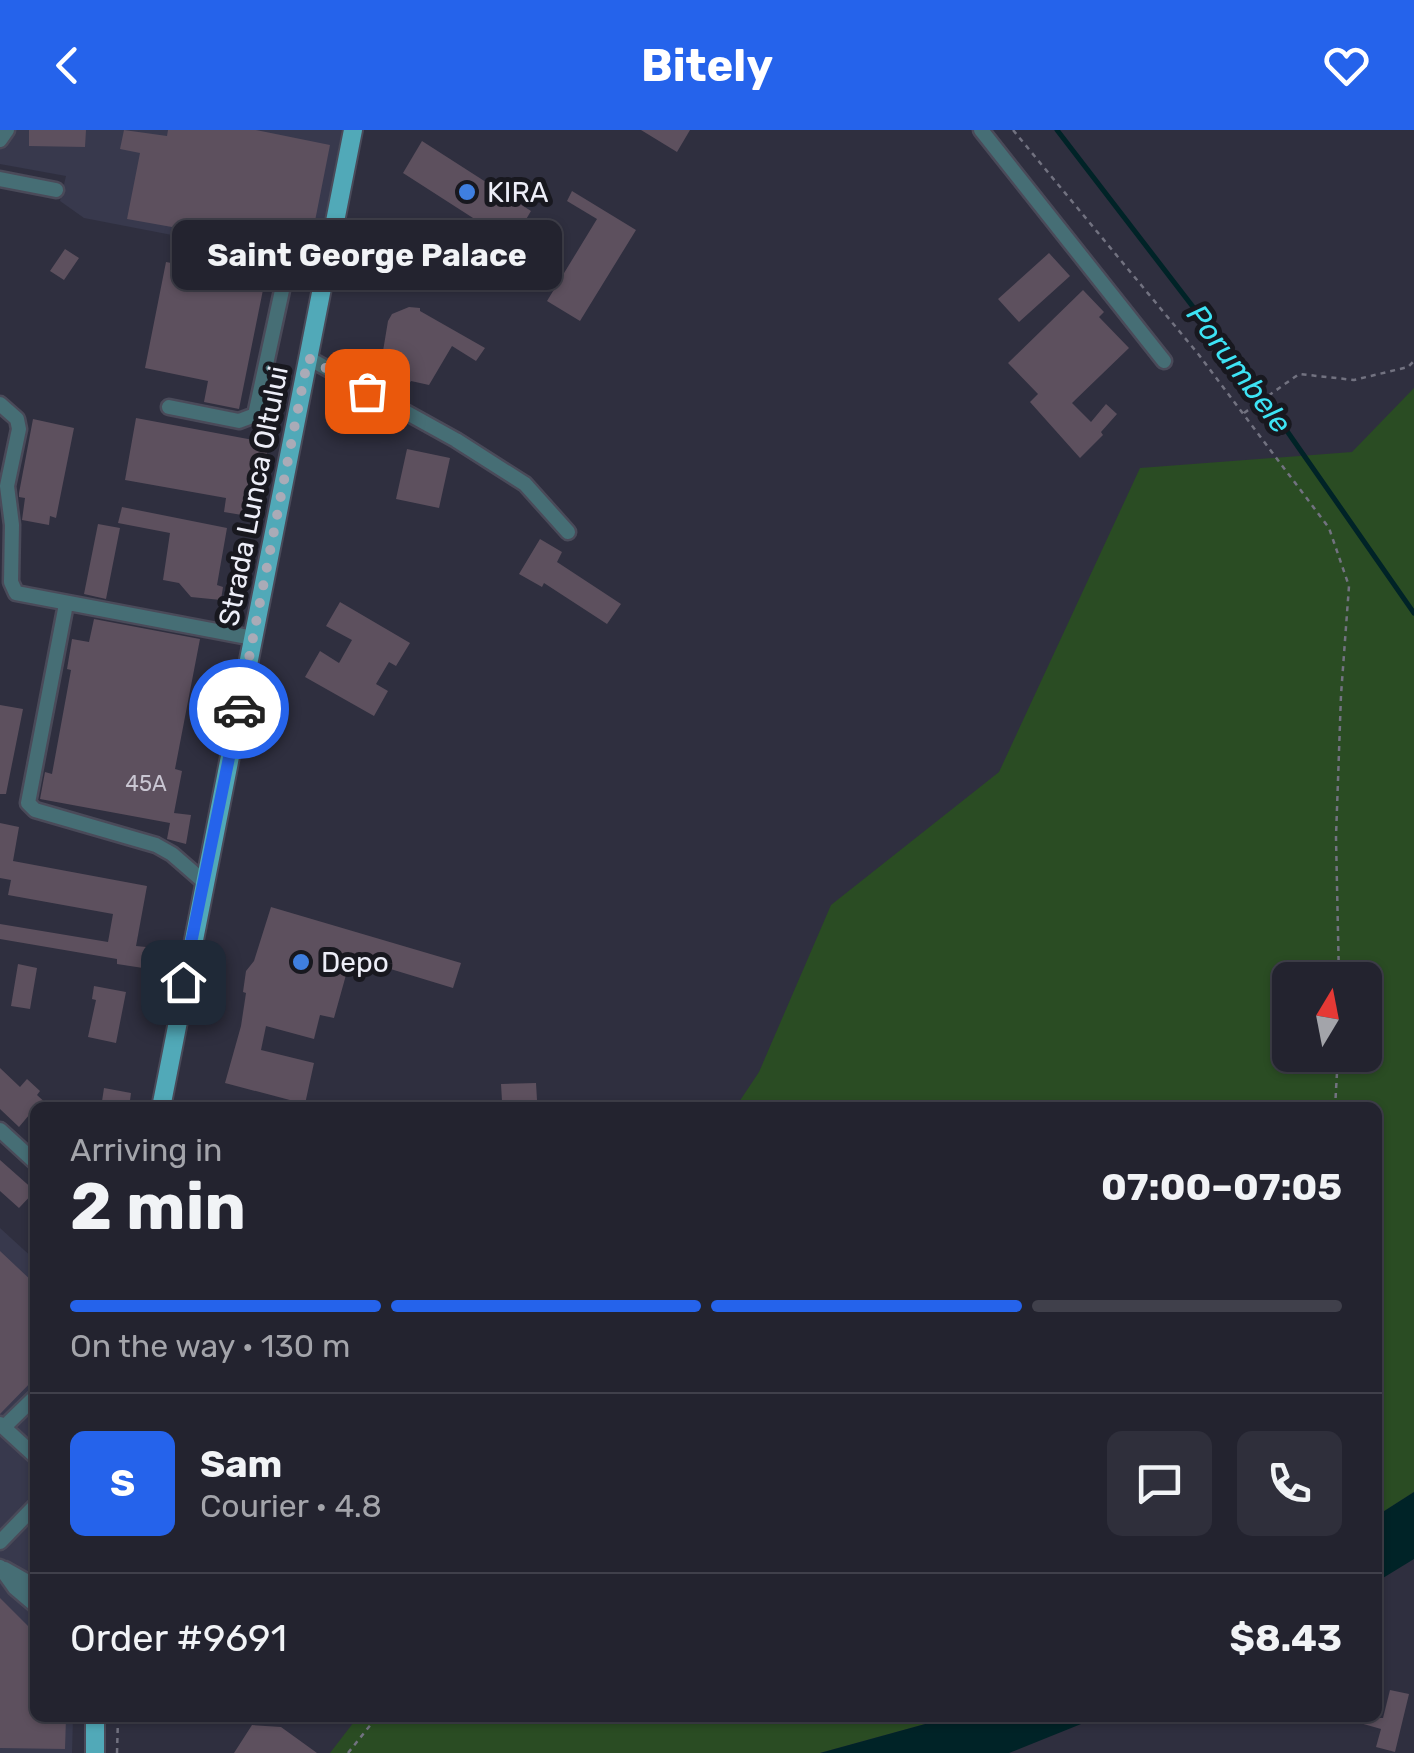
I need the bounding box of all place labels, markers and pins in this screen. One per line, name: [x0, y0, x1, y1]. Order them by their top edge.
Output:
place label: KIRA: [487, 176, 549, 209]
marker: KIRA: [456, 181, 478, 203]
callout: Saint George Palace: [172, 221, 562, 291]
pin: [325, 349, 410, 434]
pin: [141, 940, 226, 1025]
place label: Depo: [321, 946, 389, 979]
marker: Depo: [290, 951, 312, 973]

